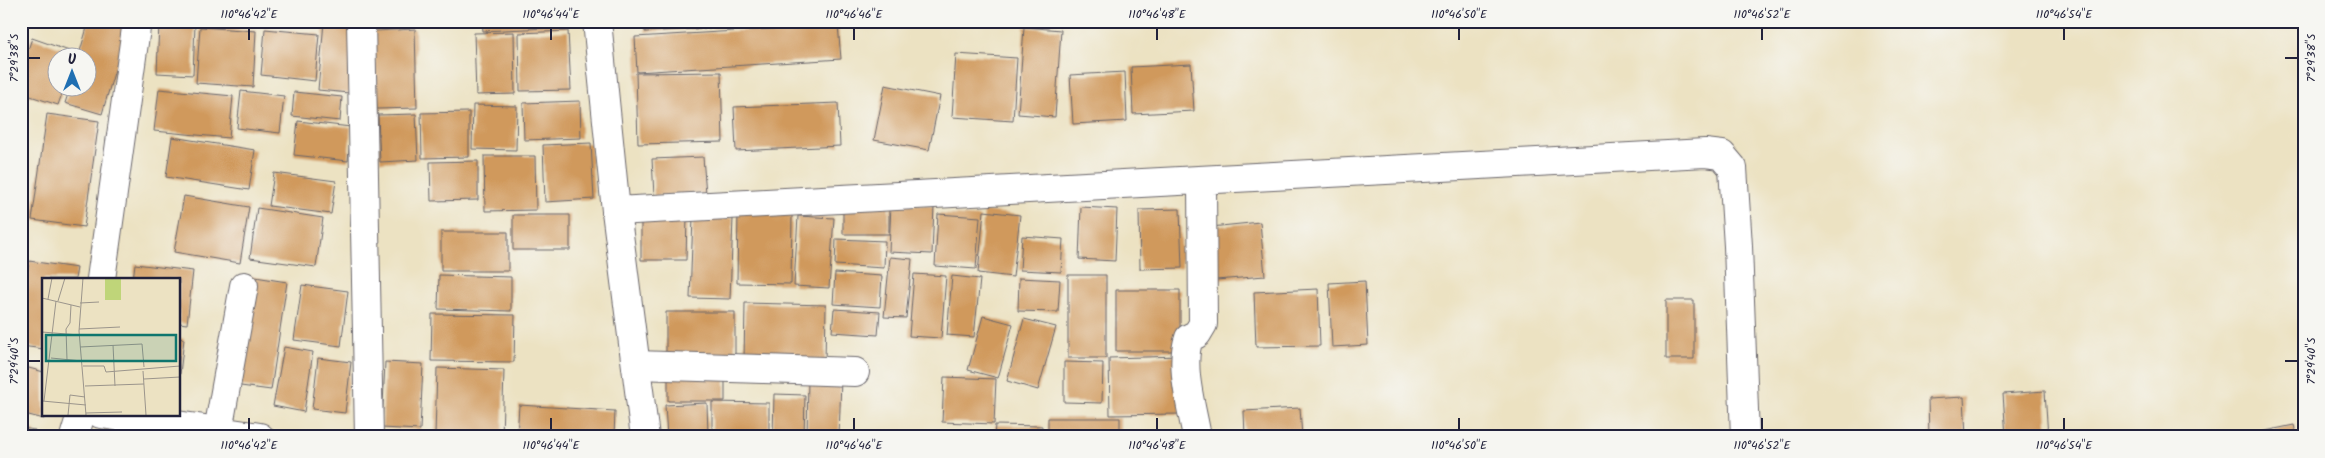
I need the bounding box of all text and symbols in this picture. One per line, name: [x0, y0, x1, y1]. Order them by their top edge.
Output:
text: 110°46'42"E: [220, 5, 279, 24]
text: 110°46'44"E: [523, 5, 580, 24]
text: 110°46'46"E: [826, 5, 883, 24]
text: 110°46'48"E: [1128, 5, 1187, 24]
text: 110°46'50"E: [1431, 5, 1488, 24]
text: 110°46'52"E: [1733, 5, 1791, 24]
text: 110°46'54"E: [2036, 5, 2093, 24]
text: 7°29'38"S: [5, 33, 24, 82]
text: 7°29'38"S: [2302, 33, 2321, 82]
north arrow: [48, 48, 98, 98]
text: U: [68, 49, 77, 71]
inset map: [42, 278, 180, 416]
text: 7°29'40"S: [5, 337, 24, 385]
text: 7°29'40"S: [2302, 337, 2321, 385]
text: 110°46'42"E: [220, 436, 279, 455]
text: 110°46'44"E: [523, 436, 580, 455]
text: 110°46'46"E: [826, 436, 883, 455]
text: 110°46'48"E: [1128, 436, 1187, 455]
text: 110°46'50"E: [1431, 436, 1488, 455]
text: 110°46'52"E: [1733, 436, 1791, 455]
text: 110°46'54"E: [2036, 436, 2093, 455]

